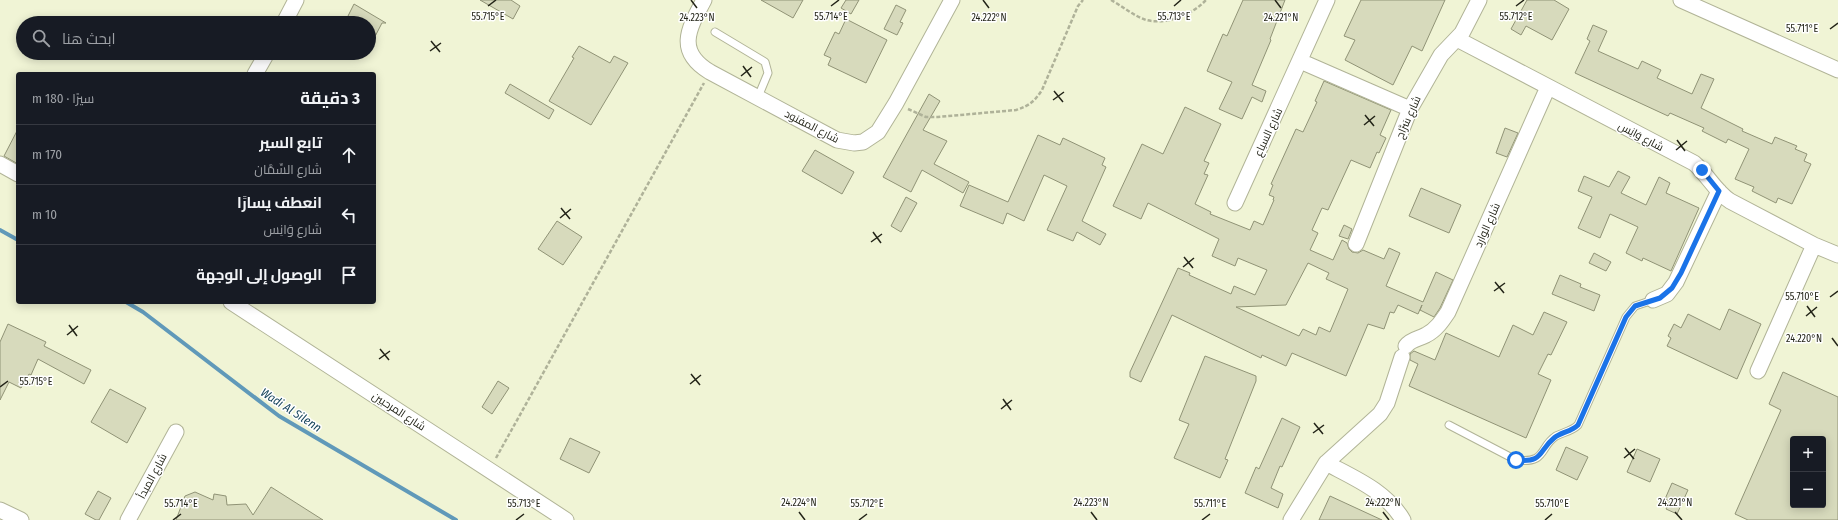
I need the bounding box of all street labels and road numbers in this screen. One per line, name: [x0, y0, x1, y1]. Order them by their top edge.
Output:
street label: شارع سَرَّاح: [1393, 94, 1425, 141]
street label: شارع السباع: [1252, 106, 1286, 159]
street label: شارع المفنود: [782, 107, 841, 147]
street label: شارع وَانِس: [1615, 119, 1666, 155]
street label: شارع الوارد: [1472, 201, 1504, 250]
street label: شارع المرحبين: [369, 389, 428, 434]
street label: شارع المبدأ: [134, 451, 171, 502]

